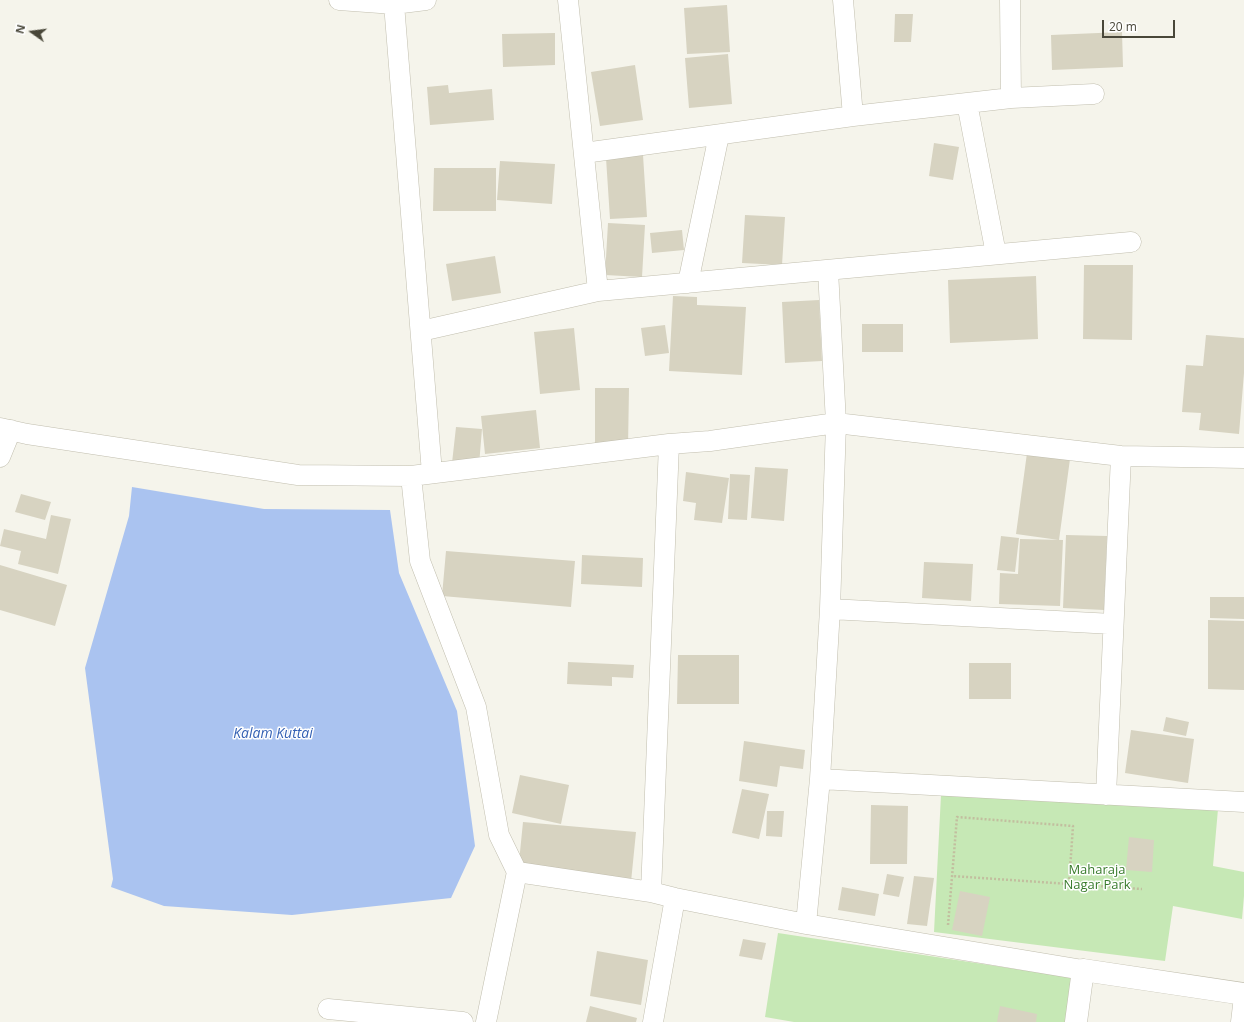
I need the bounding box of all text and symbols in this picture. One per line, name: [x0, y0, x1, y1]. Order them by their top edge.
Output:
north arrow: [12, 12, 52, 52]
scale bar: [1104, 12, 1177, 38]
text: 20 m: [1109, 18, 1137, 35]
text: N: [12, 23, 28, 35]
water label: Kalam Kuttai: [233, 726, 313, 742]
park label: Maharaja Nagar Park: [1063, 862, 1131, 893]

